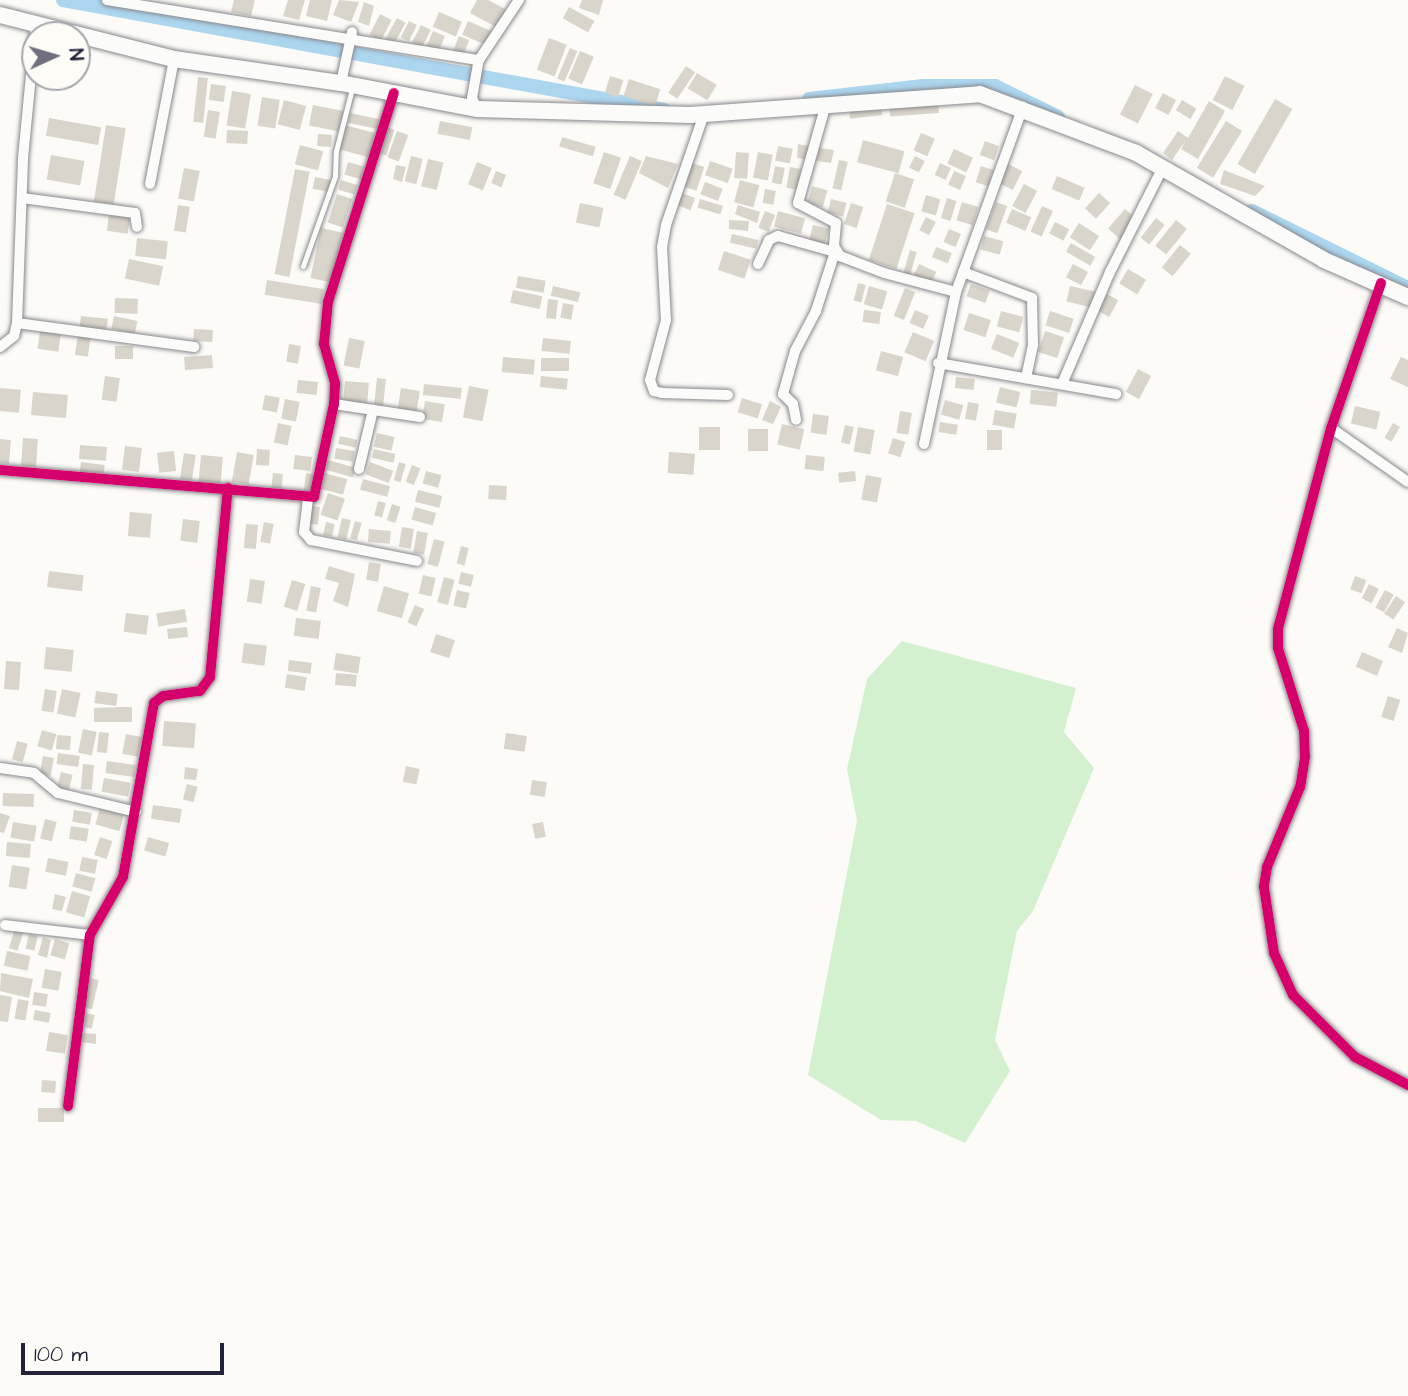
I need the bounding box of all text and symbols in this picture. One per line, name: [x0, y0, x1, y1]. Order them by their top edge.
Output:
north arrow: [21, 21, 91, 91]
text: N: [62, 48, 89, 62]
scale bar: [24, 1330, 228, 1374]
text: 100 m: [34, 1340, 88, 1369]

